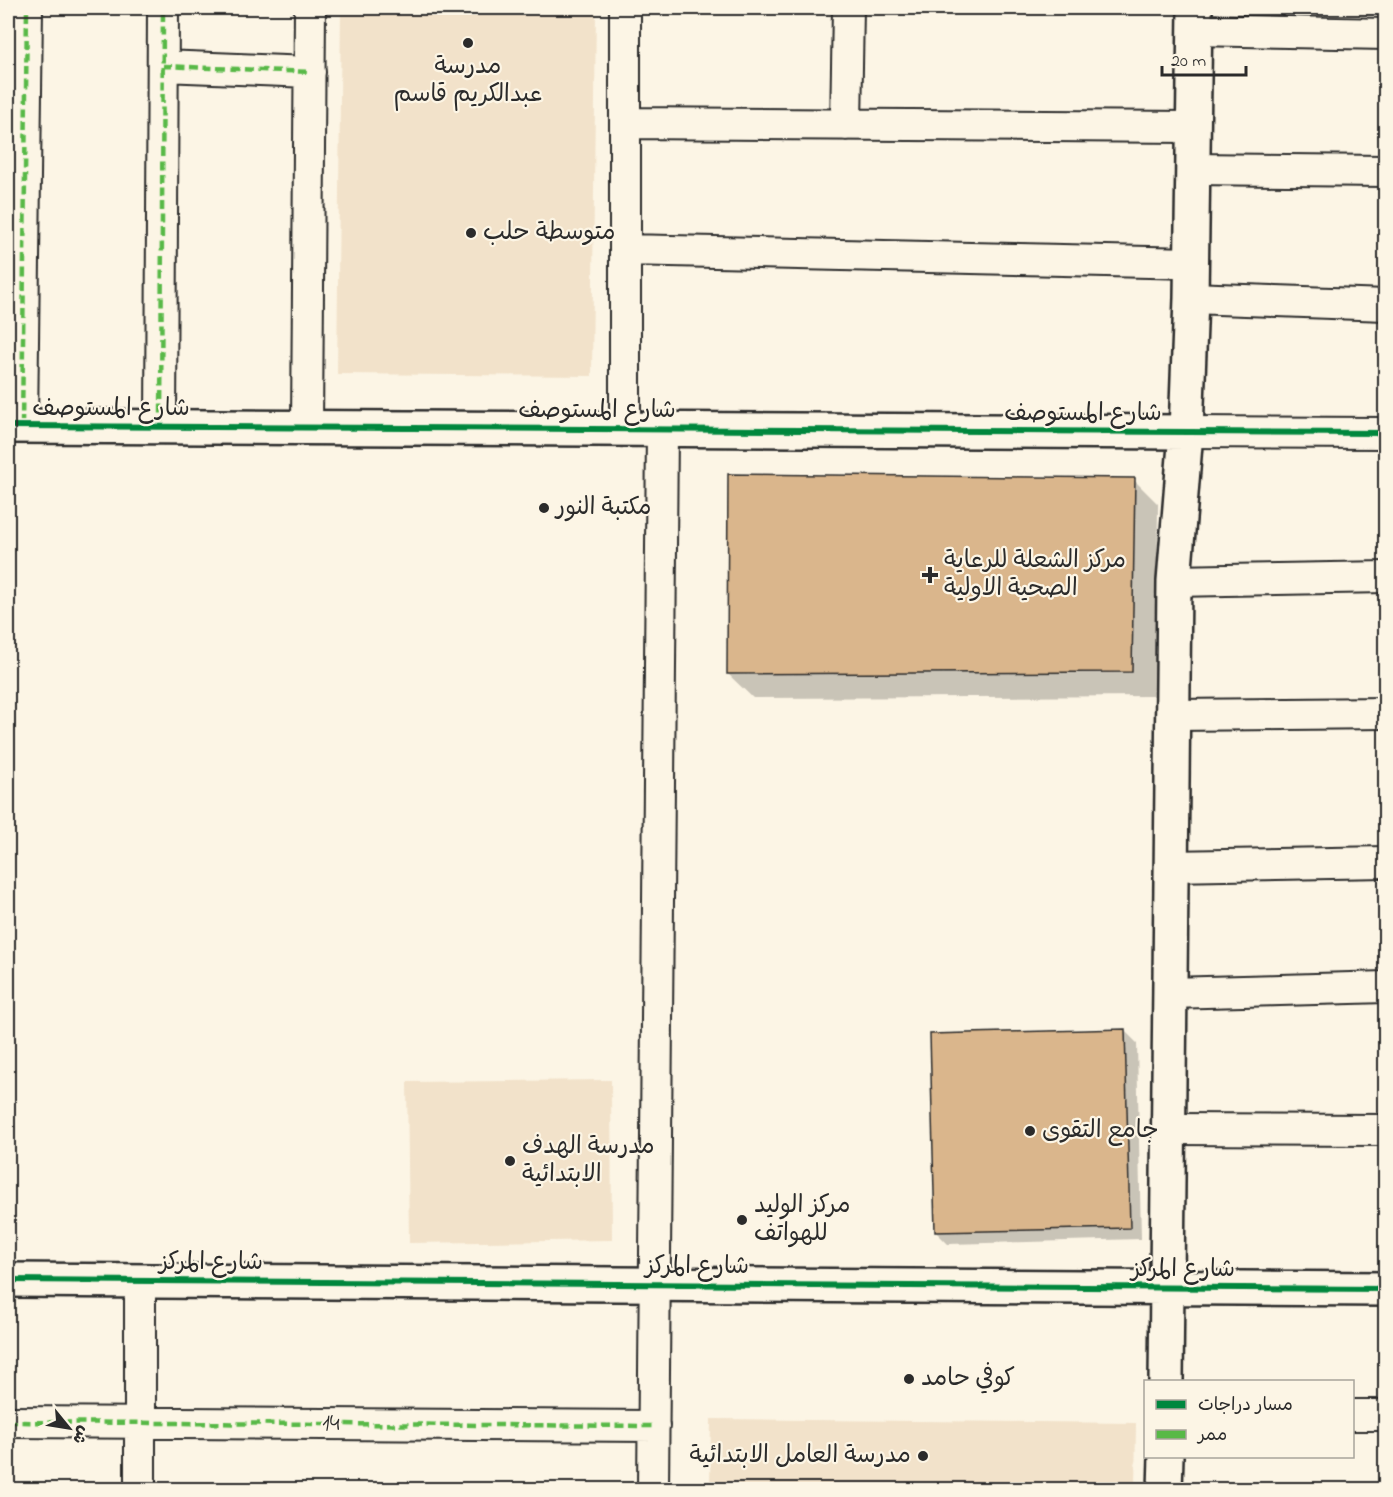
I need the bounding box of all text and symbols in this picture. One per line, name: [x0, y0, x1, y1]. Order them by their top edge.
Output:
marker: مدرسة عبدالكريم قاسم: [461, 36, 475, 50]
scale bar: [1162, 39, 1246, 77]
text: 20 m: [1171, 49, 1206, 75]
place label: مدرسة عبدالكريم قاسم: [394, 50, 542, 113]
place label: متوسطة حلب: [483, 216, 616, 251]
marker: متوسطة حلب: [464, 226, 478, 240]
street label: شارع المستوصف: [32, 392, 190, 427]
street label: شارع المستوصف: [518, 394, 676, 429]
street label: شارع المستوصف: [1004, 397, 1162, 432]
place label: مكتبة النور: [554, 491, 651, 526]
marker: مكتبة النور: [537, 501, 551, 515]
place label: مركز الشعلة للرعاية الصحية الاولية: [944, 544, 1126, 607]
marker: مركز الشعلة للرعاية الصحية الاولية: [921, 566, 939, 584]
place label: جامع التقوى: [1042, 1114, 1159, 1149]
marker: جامع التقوى: [1023, 1124, 1037, 1138]
place label: مدرسة الهدف الابتدائية: [522, 1130, 655, 1193]
marker: مدرسة الهدف الابتدائية: [503, 1154, 517, 1168]
place label: مركز الوليد للهواتف: [754, 1189, 850, 1252]
marker: مركز الوليد للهواتف: [735, 1213, 749, 1227]
street label: شارع المركز: [157, 1246, 263, 1281]
street label: شارع المركز: [643, 1250, 749, 1285]
street label: شارع المركز: [1129, 1253, 1235, 1288]
place label: كوفي حامد: [921, 1362, 1015, 1397]
marker: كوفي حامد: [902, 1372, 916, 1386]
legend: [1144, 1380, 1354, 1458]
text: مسار دراجات: [1198, 1393, 1293, 1419]
north arrow: [39, 1398, 99, 1458]
street label: 14: [322, 1407, 340, 1442]
text: ش: [65, 1421, 95, 1448]
text: ممر: [1196, 1423, 1227, 1449]
place label: مدرسة العامل الابتدائية: [689, 1439, 911, 1474]
marker: مدرسة العامل الابتدائية: [916, 1449, 930, 1463]

